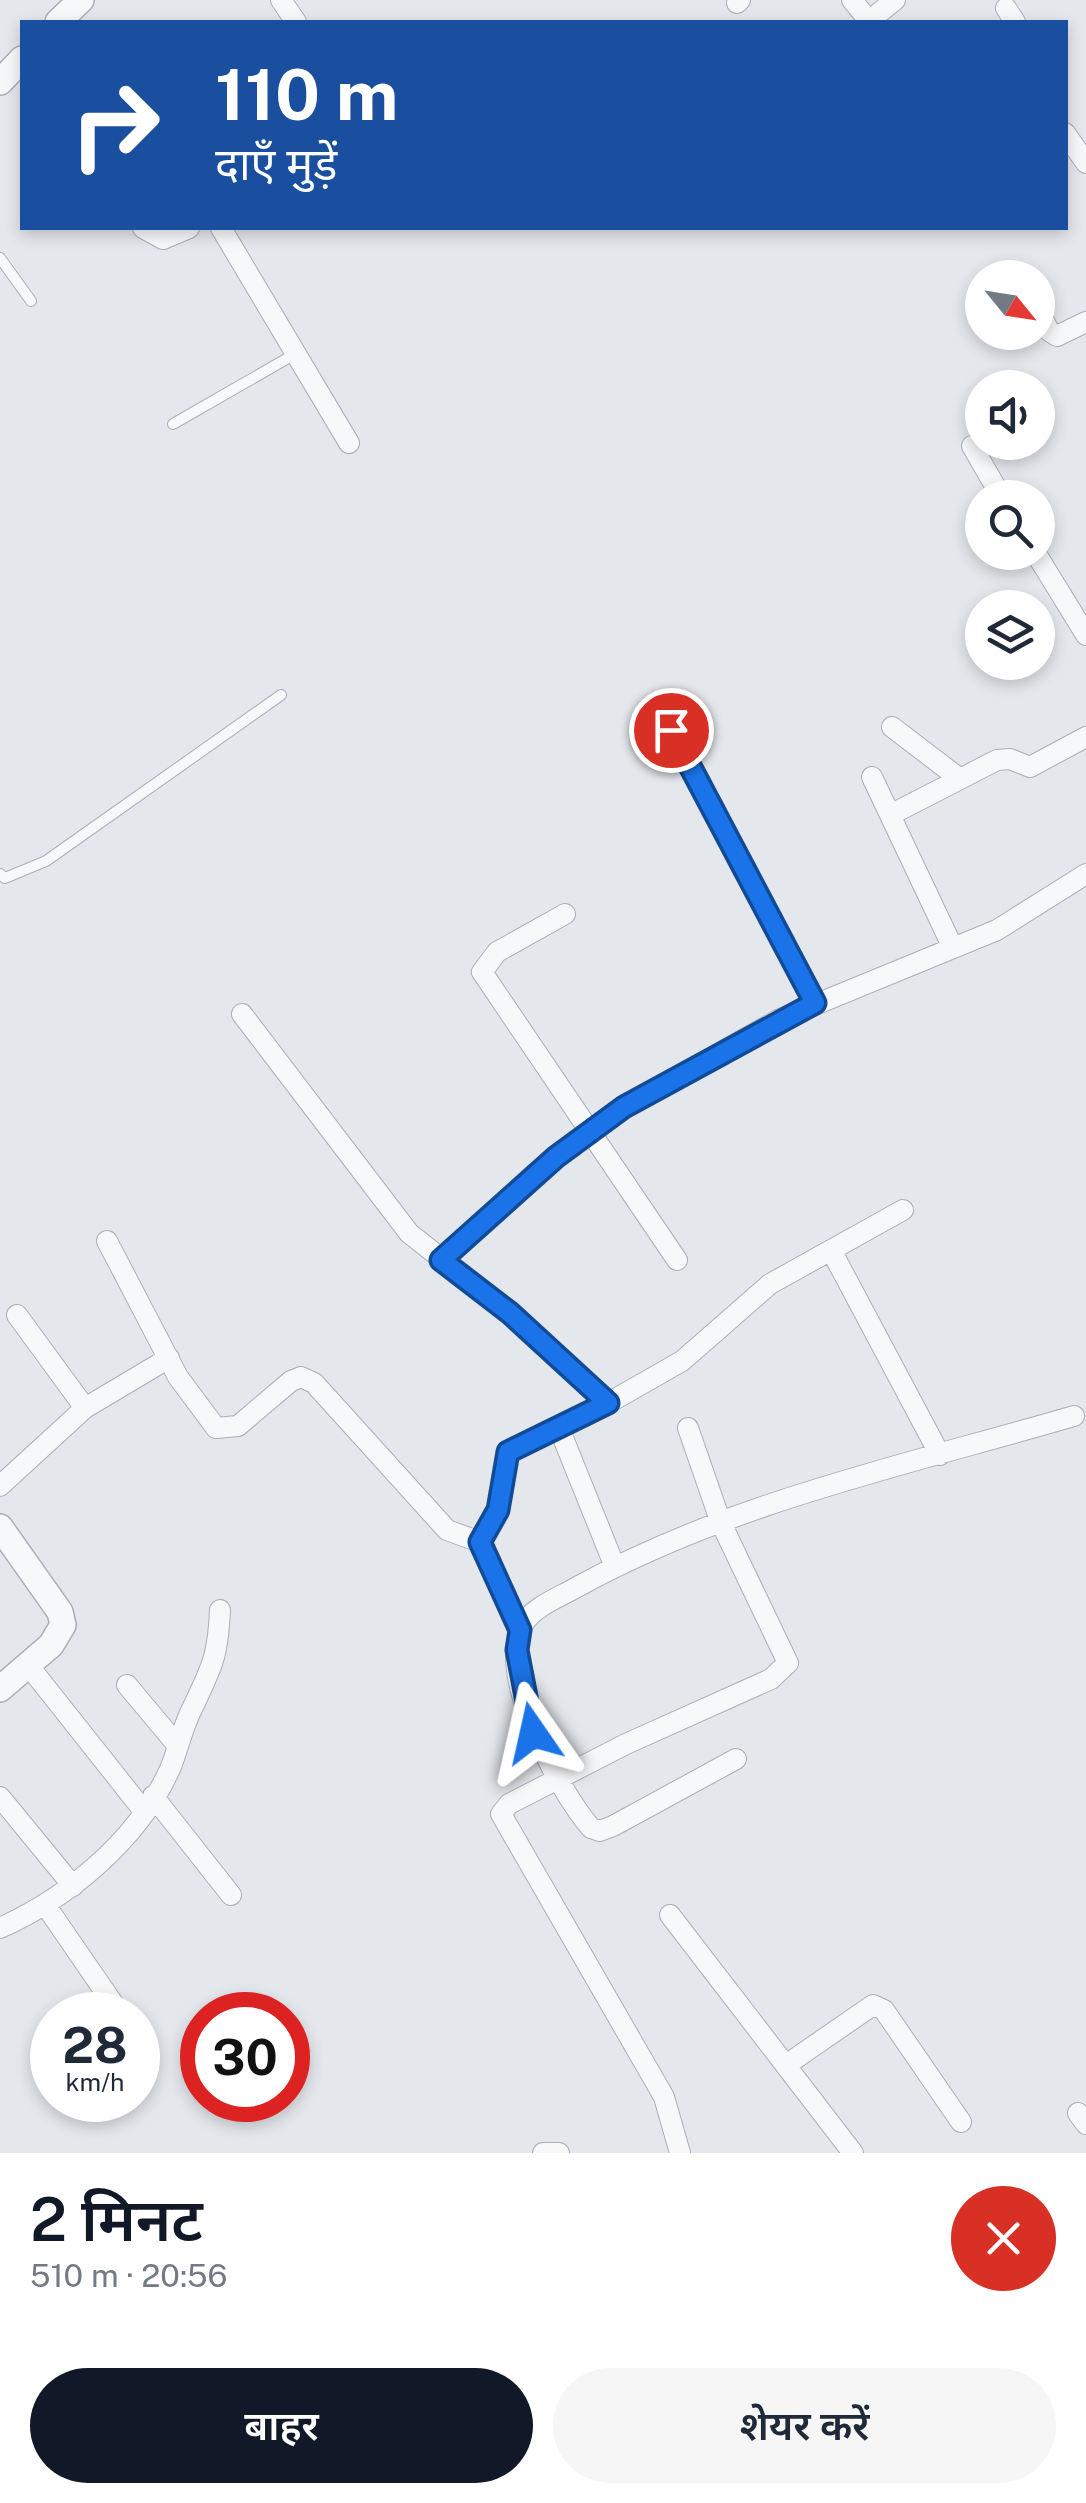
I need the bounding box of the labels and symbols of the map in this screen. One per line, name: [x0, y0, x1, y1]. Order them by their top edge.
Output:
north arrow: [965, 260, 1055, 350]
pin: [629, 688, 714, 773]
position arrow: [481, 1681, 585, 1785]
speed limit sign: 30: [180, 1992, 310, 2122]

